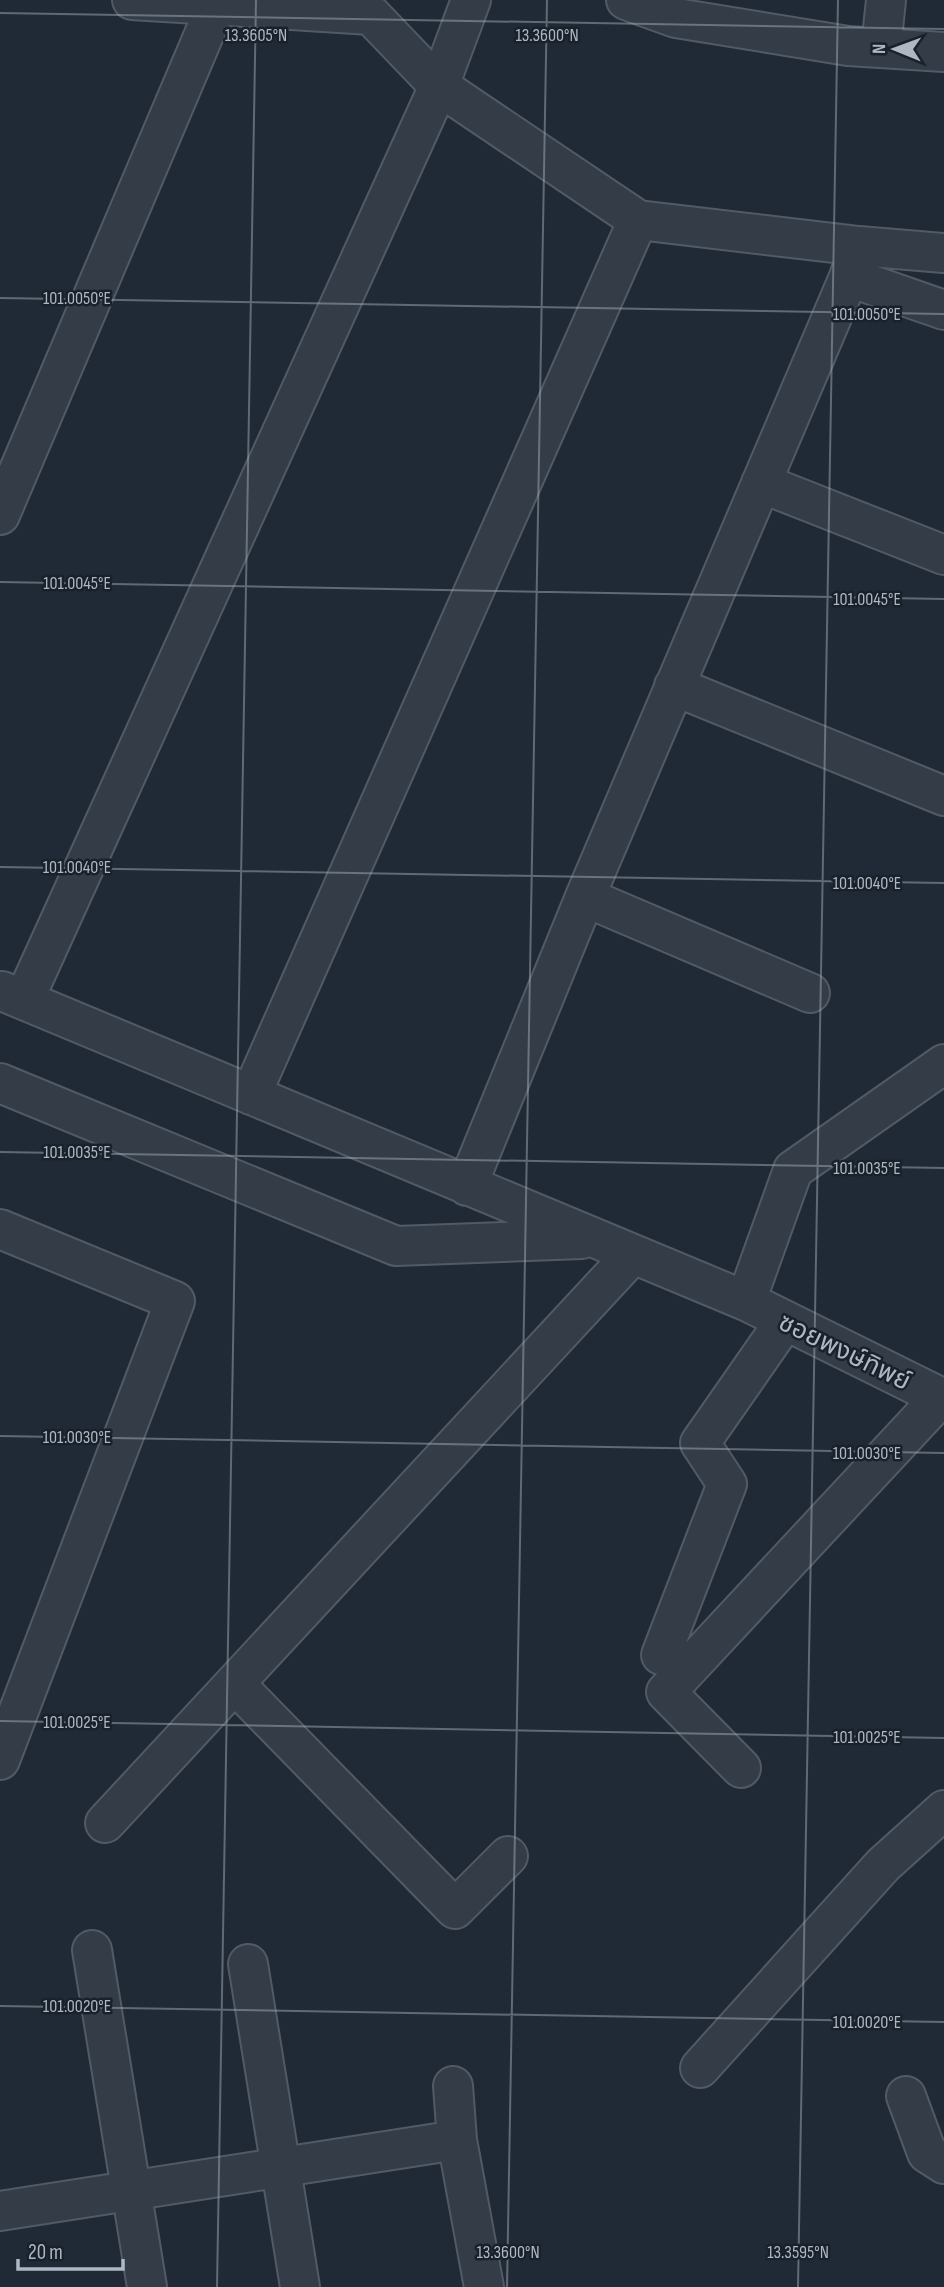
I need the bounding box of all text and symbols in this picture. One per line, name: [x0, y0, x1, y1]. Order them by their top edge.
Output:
north arrow: [860, 14, 930, 84]
text: 13.3605°N: [225, 25, 287, 46]
text: 13.3600°N: [515, 25, 579, 46]
text: N: [868, 43, 891, 54]
text: 101.0050°E: [43, 288, 111, 309]
text: 101.0050°E: [833, 304, 901, 325]
text: 101.0045°E: [43, 573, 111, 594]
text: 101.0045°E: [833, 589, 901, 610]
text: 101.0040°E: [43, 857, 111, 878]
text: 101.0040°E: [833, 873, 901, 894]
text: 101.0035°E: [43, 1142, 111, 1163]
text: 101.0035°E: [833, 1158, 901, 1179]
street label: ซอยพงษ์ทิพย์: [773, 1307, 916, 1398]
text: 101.0030°E: [43, 1427, 111, 1448]
text: 101.0030°E: [833, 1443, 901, 1464]
text: 101.0025°E: [43, 1712, 111, 1733]
text: 101.0025°E: [833, 1727, 901, 1748]
text: 101.0020°E: [43, 1996, 111, 2017]
text: 101.0020°E: [833, 2012, 901, 2033]
scale bar: [18, 2228, 122, 2272]
text: 20 m: [28, 2240, 63, 2265]
text: 13.3600°N: [476, 2242, 540, 2263]
text: 13.3595°N: [767, 2242, 829, 2263]

